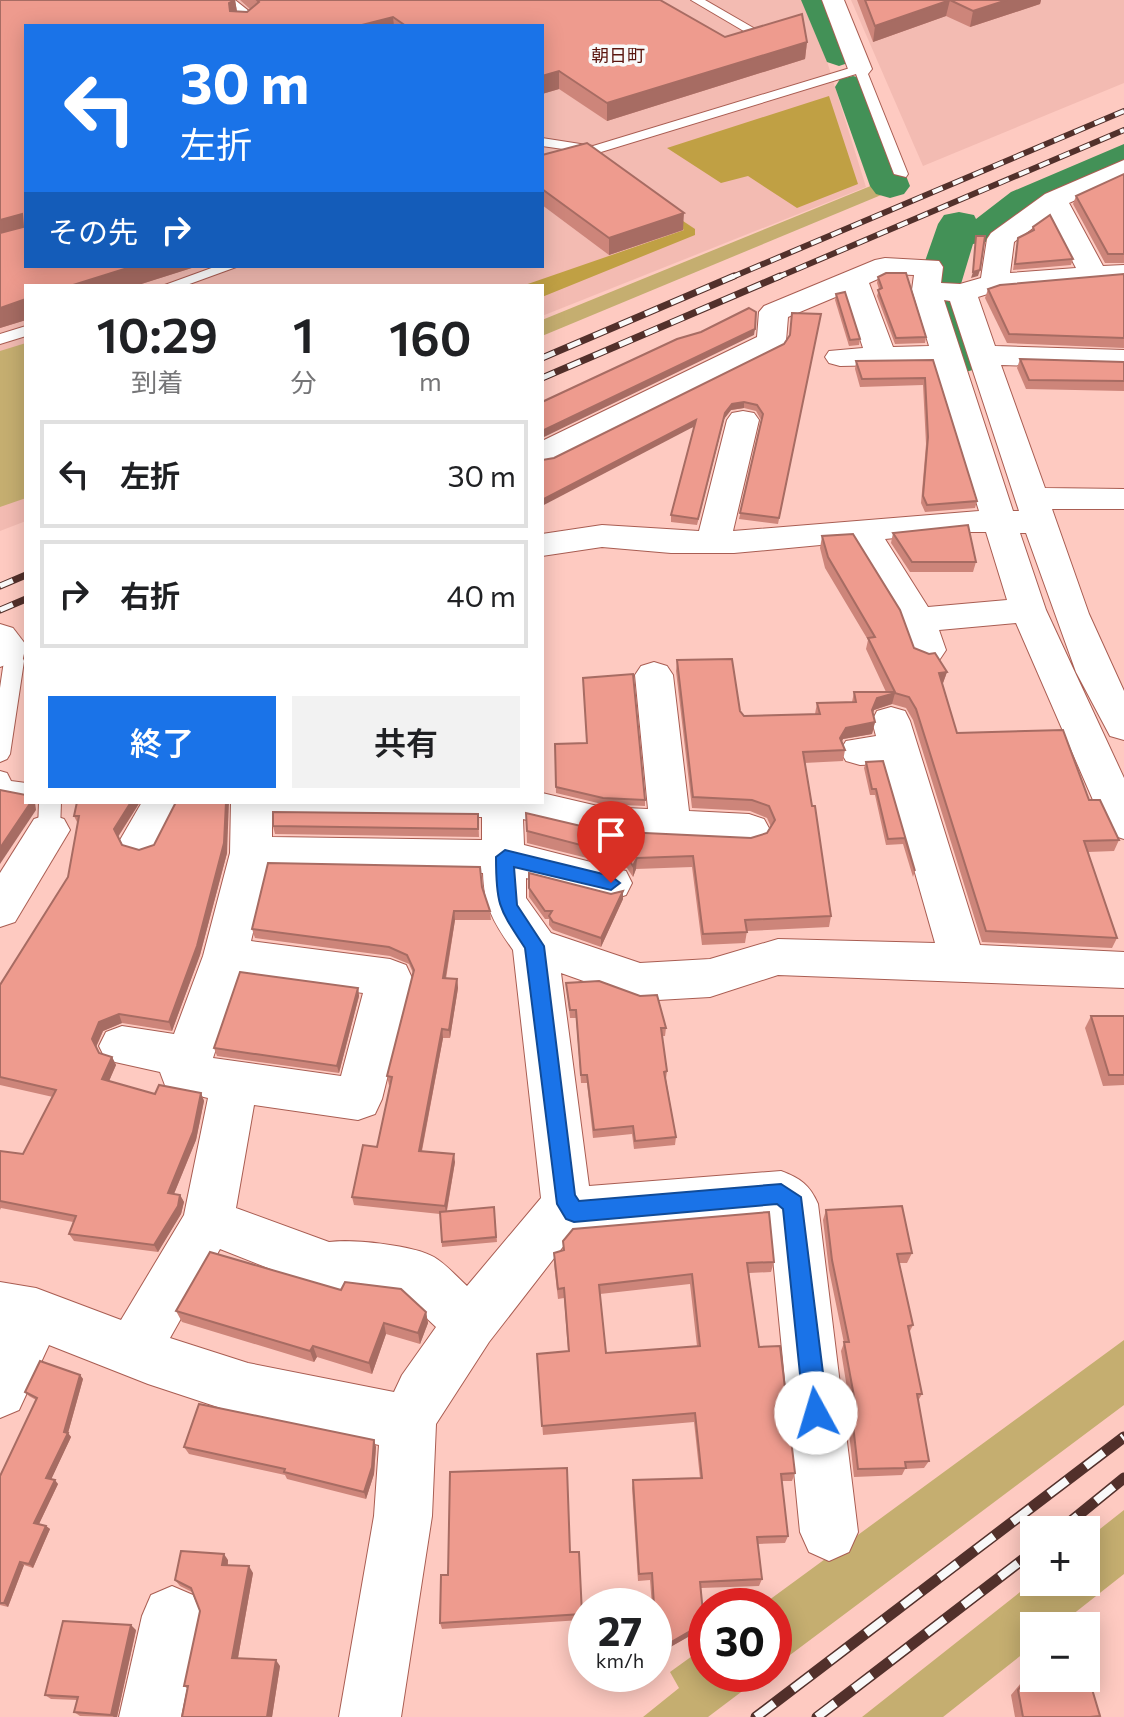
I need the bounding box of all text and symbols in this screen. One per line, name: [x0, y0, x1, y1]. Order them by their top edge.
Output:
district label: 朝日町: [591, 44, 645, 66]
text: 30 m: [180, 47, 309, 116]
icon: left: [48, 56, 152, 160]
text: 左折: [180, 121, 252, 165]
icon: right: [154, 208, 198, 252]
text: その先: [48, 212, 138, 249]
text: 10:29: [96, 304, 218, 363]
text: 1: [293, 304, 314, 363]
text: 160: [389, 307, 471, 366]
text: m: [419, 365, 442, 396]
text: 到着: [131, 366, 183, 397]
text: 分: [291, 366, 317, 397]
icon: left: [52, 452, 96, 496]
text: 左折: [120, 456, 180, 493]
text: 30 m: [447, 456, 516, 493]
icon: right: [52, 572, 96, 616]
text: 右折: [120, 576, 180, 613]
text: 40 m: [447, 576, 516, 613]
button: 終了: [48, 696, 276, 788]
button: 共有: [292, 696, 520, 788]
pin: [577, 801, 645, 883]
icon: arrive: [589, 813, 633, 857]
position arrow: [774, 1371, 858, 1455]
map controls: [1020, 1516, 1100, 1692]
button: +: [1020, 1516, 1100, 1596]
speed limit sign: 30: [688, 1588, 792, 1692]
text: 27: [598, 1605, 642, 1654]
button: −: [1020, 1612, 1100, 1692]
text: km/h: [596, 1648, 644, 1672]

